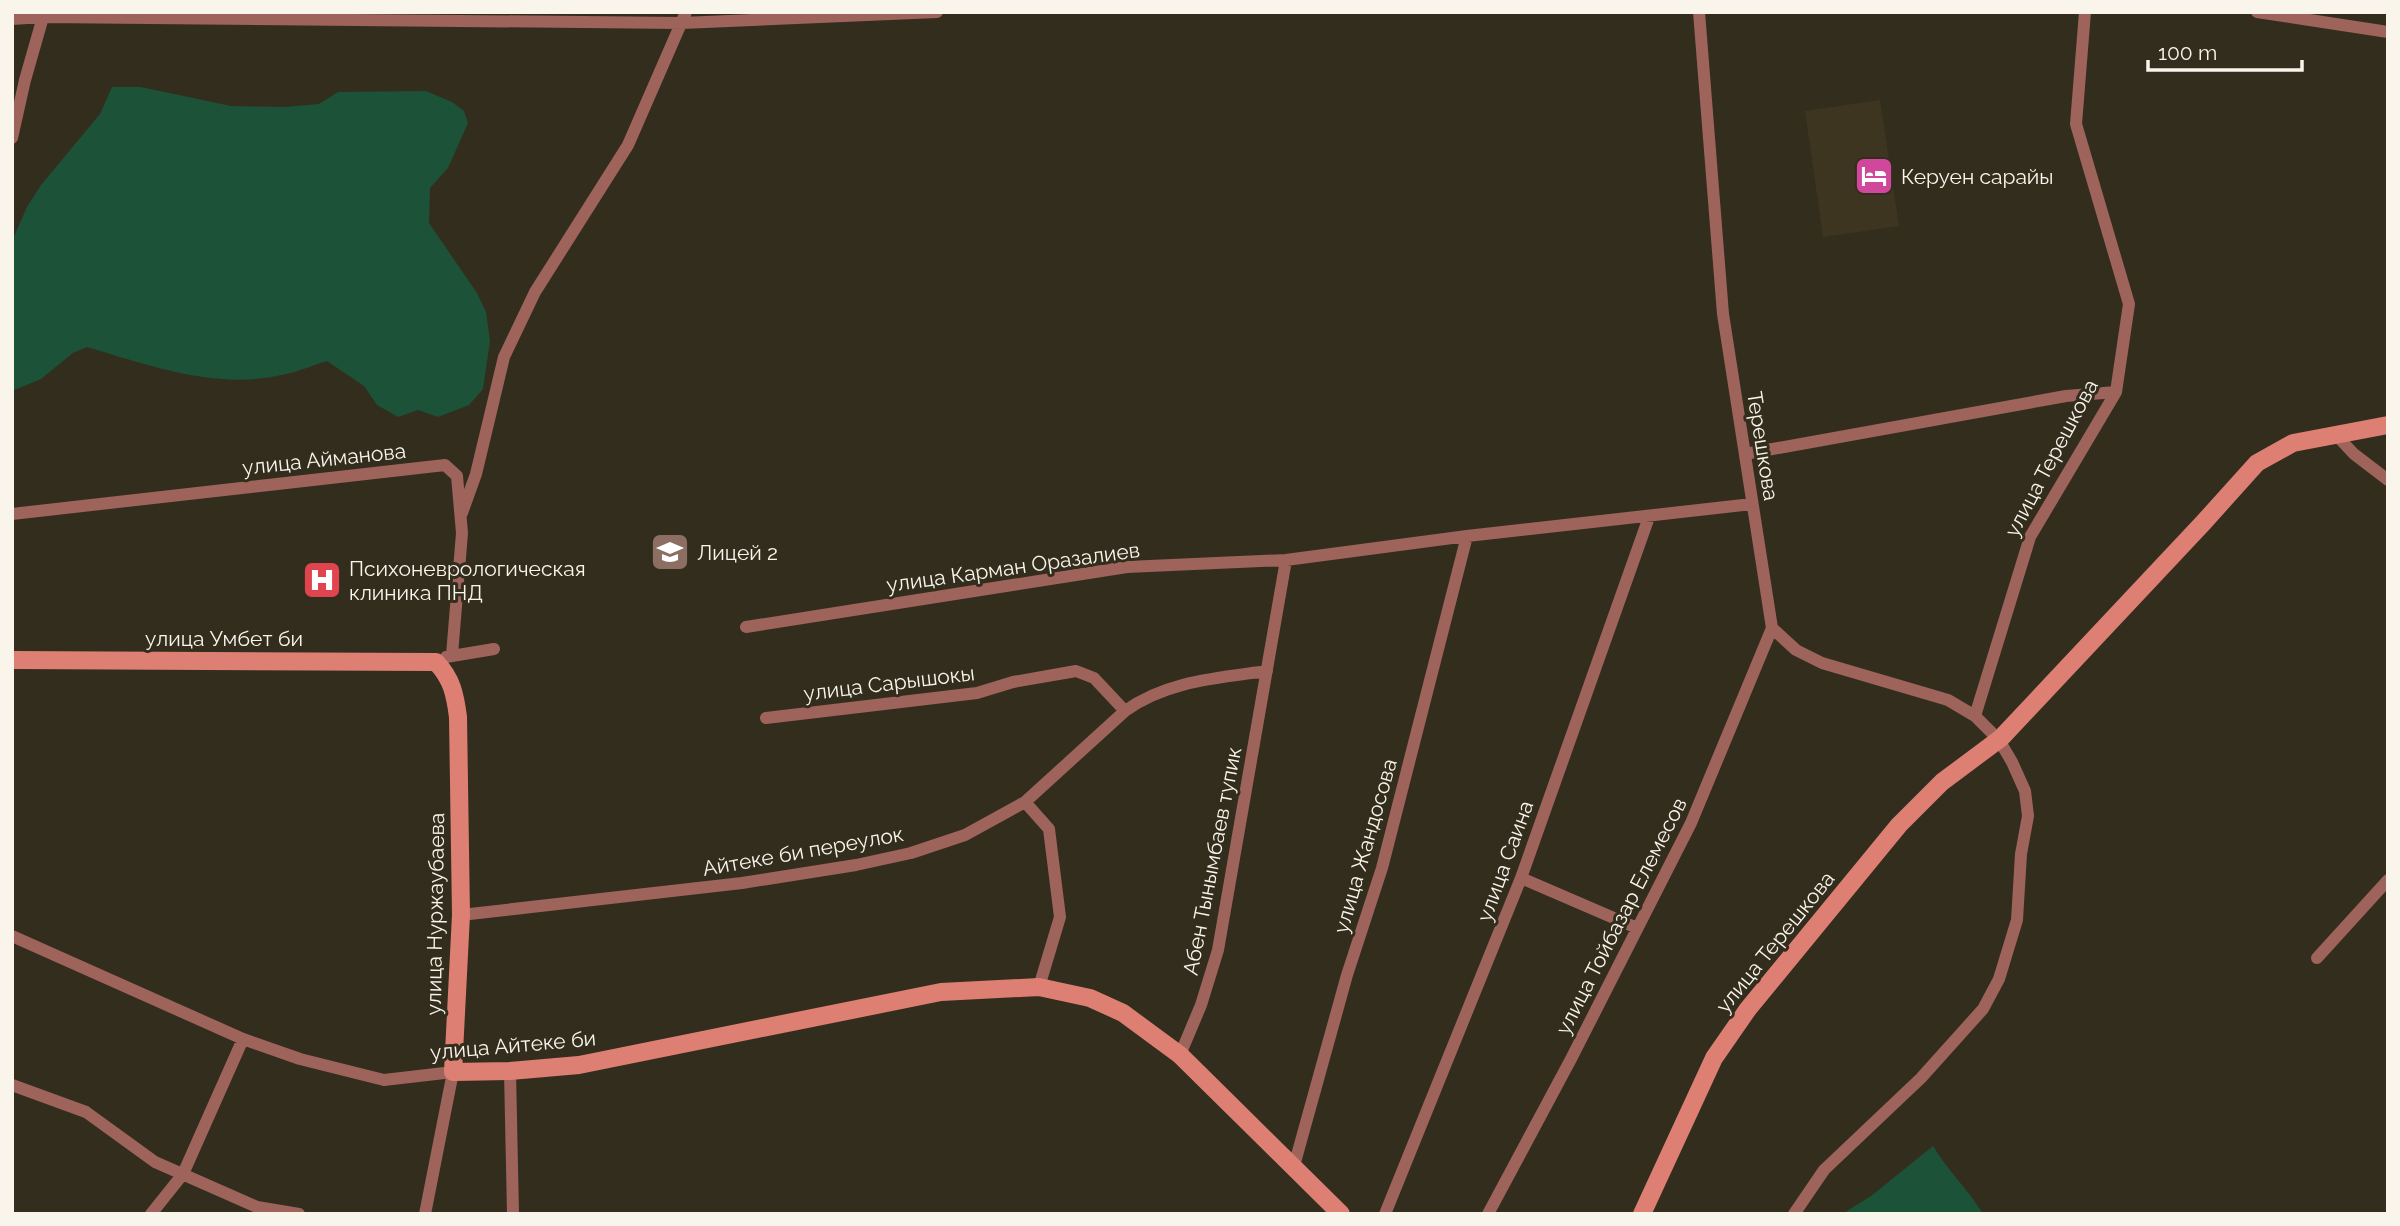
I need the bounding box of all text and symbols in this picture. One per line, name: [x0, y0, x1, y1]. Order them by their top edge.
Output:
scale bar: [2148, 28, 2302, 72]
text: 100 m: [2158, 40, 2217, 65]
hotel icon: Керуен сарайы: [1853, 155, 1895, 197]
place label: Керуен сарайы: [1901, 164, 2054, 189]
street label: улица Терешкова: [1999, 375, 2103, 541]
street label: Терешкова: [1742, 390, 1784, 502]
street label: улица Айманова: [241, 438, 407, 480]
school or university icon: Лицей 2: [649, 531, 691, 573]
street label: улица Карман Оразалиев: [885, 537, 1141, 597]
place label: Лицей 2: [697, 540, 778, 565]
place label: Психоневрологическая клиника ПНД: [349, 556, 586, 605]
hospital icon: Психоневрологическая клиника ПНД: [301, 559, 343, 601]
street label: улица Умбет би: [145, 626, 303, 651]
street label: улица Сарышокы: [802, 660, 976, 706]
street label: Абен Тынымбаев тупик: [1178, 745, 1246, 977]
street label: улица Жандосова: [1328, 756, 1402, 936]
street label: улица Тойбазар Елемесов: [1550, 793, 1692, 1039]
street label: улица Саина: [1472, 797, 1538, 925]
street label: улица Нуржаубаева: [421, 812, 449, 1016]
street label: Айтеке би переулок: [701, 821, 906, 881]
street label: улица Терешкова: [1710, 866, 1840, 1018]
street label: улица Айтеке би: [429, 1025, 597, 1065]

